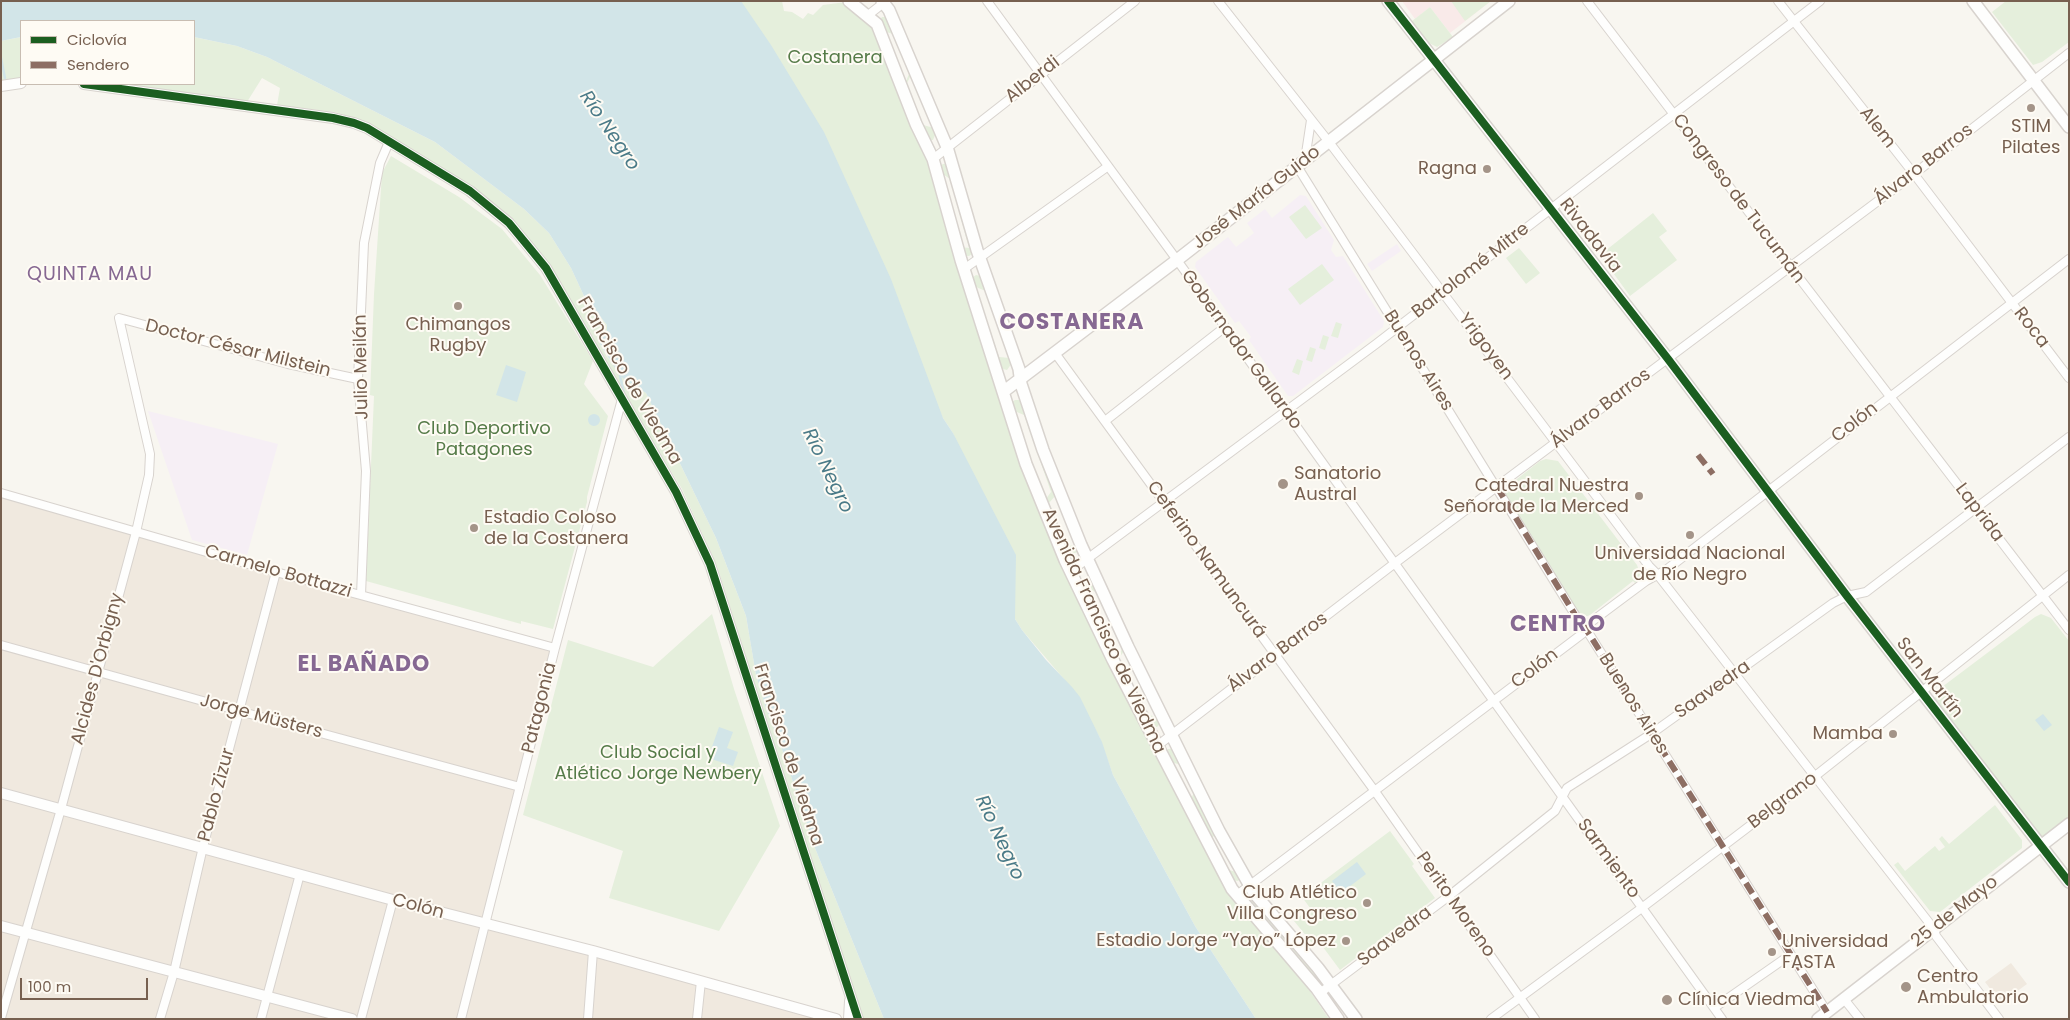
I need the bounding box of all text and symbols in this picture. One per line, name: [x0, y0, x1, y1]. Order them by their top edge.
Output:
legend: [20, 20, 195, 85]
text: Ciclovía: [67, 29, 127, 50]
park label: Costanera: [787, 47, 883, 69]
street label: Alberdi: [1001, 52, 1065, 108]
text: Sendero: [67, 54, 129, 75]
water label: Río Negro: [574, 87, 644, 175]
marker: STIM Pilates: [2025, 102, 2037, 114]
street label: Alem: [1854, 103, 1900, 153]
street label: Congreso de Tucumán: [1667, 110, 1809, 288]
place label: STIM Pilates: [2002, 116, 2060, 158]
street label: Álvaro Barros: [1870, 120, 1978, 210]
street label: José María Guido: [1189, 142, 1325, 254]
place label: Ragna: [1418, 158, 1477, 180]
marker: Ragna: [1481, 163, 1493, 175]
street label: Rivadavia: [1554, 194, 1626, 278]
street label: Bartolomé Mitre: [1408, 219, 1534, 323]
district label: QUINTA MAU: [26, 264, 154, 286]
street label: Gobernador Gallardo: [1176, 266, 1306, 434]
street label: Francisco de Viedma: [572, 293, 686, 469]
marker: Chimangos Rugby: [452, 300, 464, 312]
street label: Roca: [2008, 303, 2054, 353]
street label: Buenos Aires: [1378, 307, 1458, 415]
street label: Yrigoyen: [1453, 309, 1517, 385]
district label: COSTANERA: [998, 310, 1146, 336]
street label: Julio Meilán: [350, 314, 374, 420]
place label: Chimangos Rugby: [405, 314, 511, 356]
street label: Doctor César Milstein: [143, 316, 333, 382]
street label: Álvaro Barros: [1547, 364, 1655, 454]
street label: Colón: [1828, 398, 1882, 448]
park label: Club Deportivo Patagones: [417, 418, 551, 460]
water label: Río Negro: [797, 425, 857, 517]
place label: Sanatorio Austral: [1294, 463, 1381, 506]
place label: Catedral Nuestra Señora de la Merced: [1443, 475, 1629, 518]
street label: Ceferino Namuncurá: [1142, 477, 1270, 643]
marker: Sanatorio Austral: [1276, 477, 1290, 491]
street label: Laprida: [1950, 480, 2008, 546]
marker: Catedral Nuestra Señora de la Merced: [1633, 490, 1645, 502]
street label: Avenida Francisco de Viedma: [1036, 505, 1170, 757]
place label: Estadio Coloso de la Costanera: [484, 507, 629, 550]
marker: Estadio Coloso de la Costanera: [468, 522, 480, 534]
marker: Universidad Nacional de Río Negro: [1684, 529, 1696, 541]
street label: Carmelo Bottazzi: [202, 541, 354, 603]
place label: Universidad Nacional de Río Negro: [1594, 543, 1786, 586]
street label: Alcides D'Orbigny: [67, 591, 129, 747]
street label: Álvaro Barros: [1224, 608, 1332, 698]
district label: CENTRO: [1509, 612, 1607, 638]
street label: San Martín: [1891, 634, 1967, 722]
street label: Colón: [1507, 644, 1563, 694]
street label: Buenos Aires: [1593, 650, 1673, 758]
district label: EL BAÑADO: [296, 652, 432, 678]
street label: Saavedra: [1671, 656, 1755, 724]
street label: Patagonia: [518, 660, 562, 756]
street label: Francisco de Viedma: [748, 661, 828, 849]
street label: Jorge Müsters: [197, 690, 325, 744]
place label: Mamba: [1812, 723, 1883, 745]
marker: Mamba: [1887, 728, 1899, 740]
park label: Club Social y Atlético Jorge Newbery: [554, 742, 762, 784]
street label: Pablo Zizur: [194, 746, 240, 844]
street label: Belgrano: [1744, 768, 1822, 834]
water label: Río Negro: [969, 792, 1029, 884]
street label: Sarmiento: [1572, 815, 1644, 903]
street label: Perito Moreno: [1411, 848, 1499, 962]
street label: 25 de Mayo: [1907, 872, 2003, 952]
place label: Club Atlético Villa Congreso: [1227, 882, 1357, 924]
street label: Colón: [390, 890, 446, 924]
marker: Club Atlético Villa Congreso: [1361, 897, 1373, 909]
street label: Saavedra: [1354, 902, 1436, 972]
place label: Estadio Jorge “Yayo” López: [1096, 930, 1336, 952]
place label: Universidad FASTA: [1782, 931, 1888, 974]
marker: Estadio Jorge “Yayo” López: [1340, 935, 1352, 947]
marker: Universidad FASTA: [1766, 946, 1778, 958]
place label: Centro Ambulatorio: [1917, 966, 2029, 1009]
scale bar: [22, 968, 150, 1000]
text: 100 m: [28, 976, 71, 997]
marker: Centro Ambulatorio: [1899, 980, 1913, 994]
place label: Clínica Viedma: [1678, 989, 1815, 1011]
marker: Clínica Viedma: [1660, 993, 1674, 1007]

